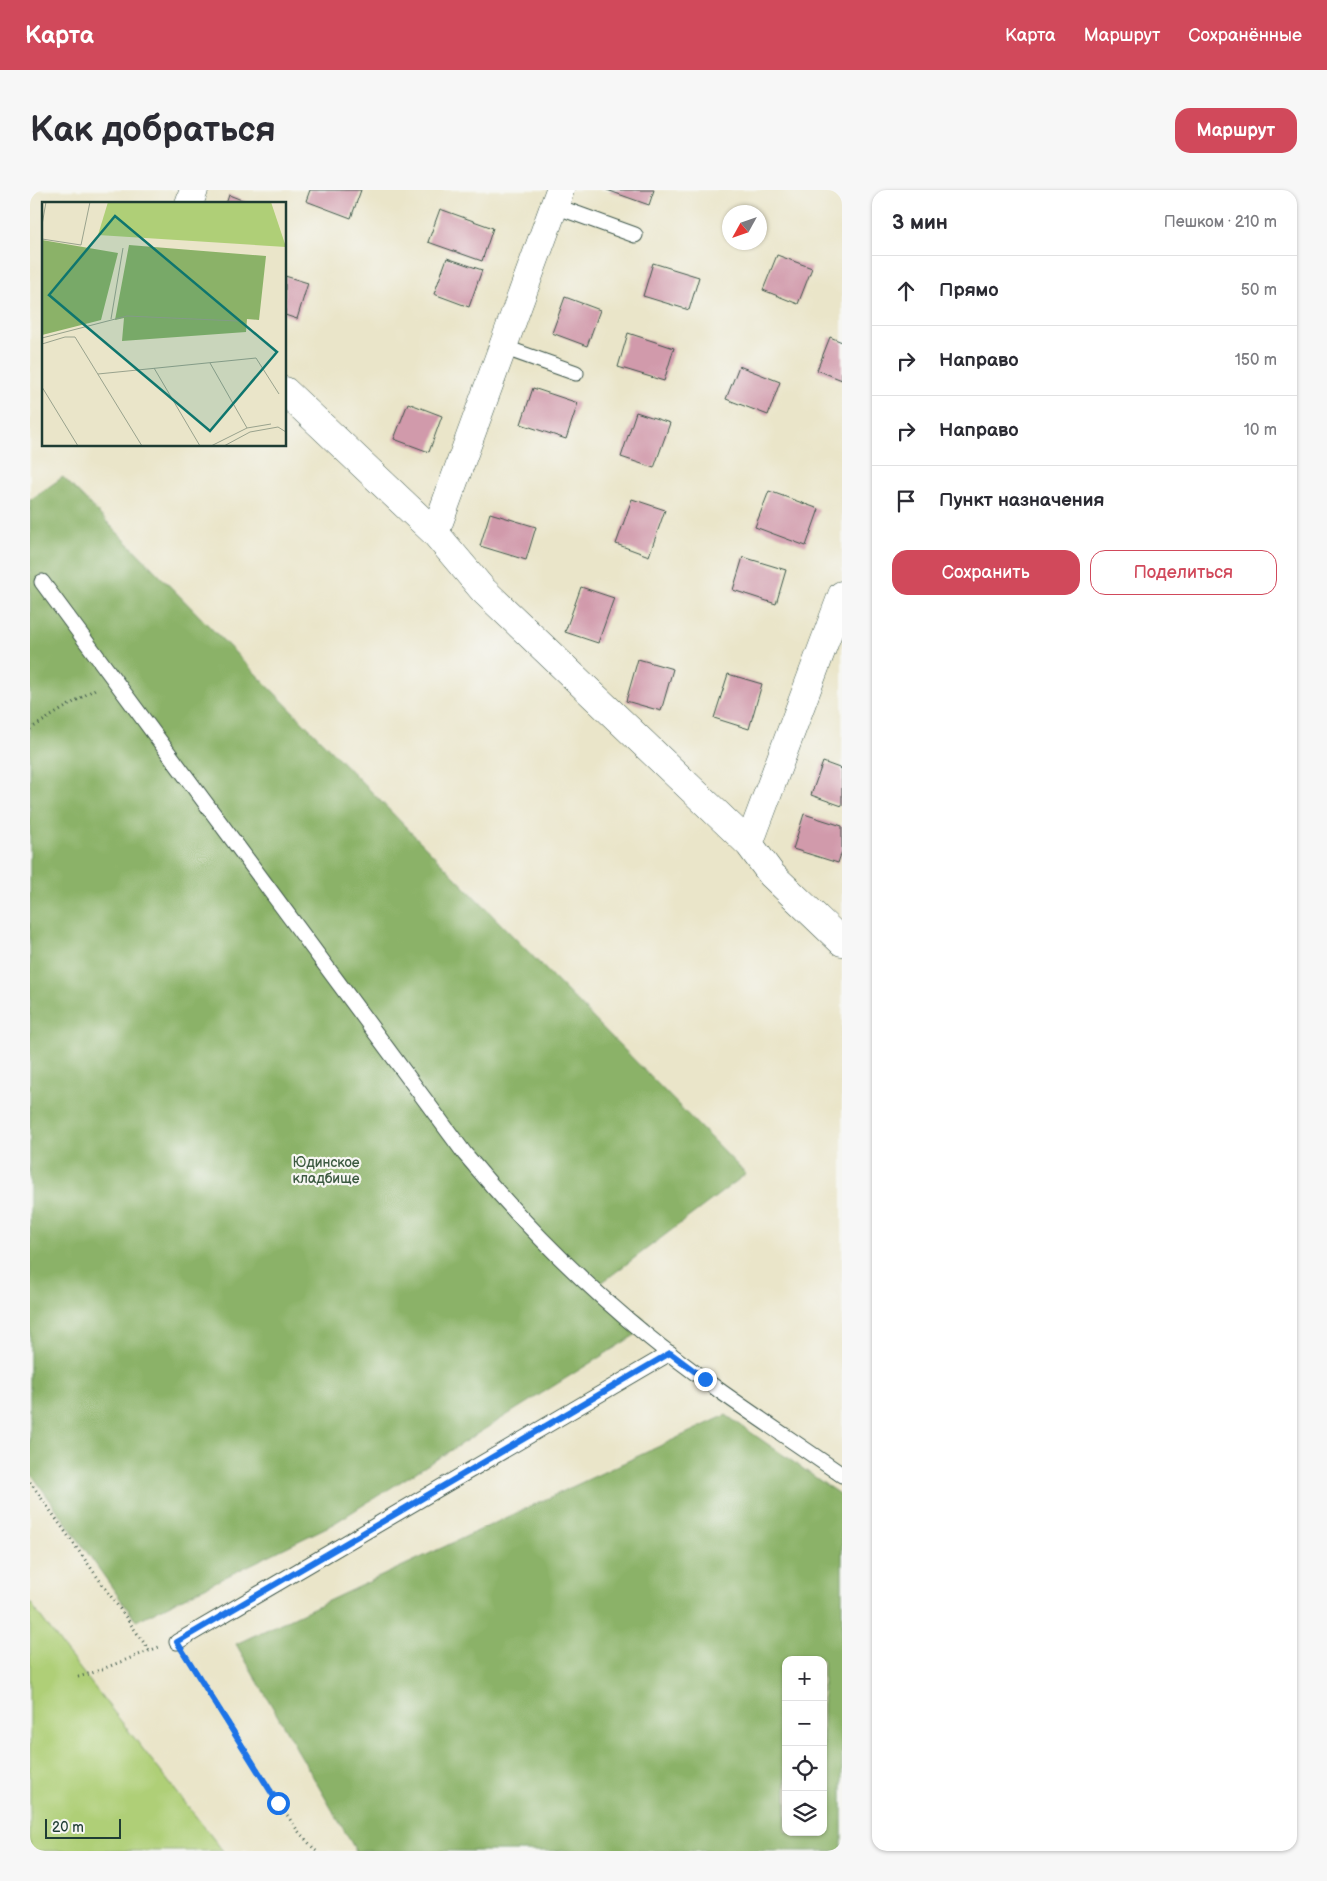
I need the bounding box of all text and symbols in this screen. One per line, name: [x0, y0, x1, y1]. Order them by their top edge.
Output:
text: Карта: [25, 21, 94, 50]
text: Карта: [1005, 25, 1056, 46]
text: Маршрут: [1084, 25, 1160, 46]
text: Сохранённые: [1188, 25, 1302, 46]
button: Маршрут: [1175, 108, 1297, 153]
text: Как добраться: [30, 109, 276, 152]
inset map: [42, 202, 286, 446]
north arrow: [722, 205, 767, 250]
text: 3 мин: [892, 210, 948, 235]
text: Пешком · 210 m: [1164, 213, 1277, 232]
icon: ahead: [892, 277, 920, 305]
text: Прямо: [939, 279, 999, 302]
text: 50 m: [1241, 281, 1277, 300]
icon: right: [892, 347, 920, 375]
text: Направо: [939, 349, 1019, 372]
text: 150 m: [1235, 351, 1277, 370]
icon: right: [892, 417, 920, 445]
text: Направо: [939, 419, 1019, 442]
text: 10 m: [1244, 421, 1277, 440]
icon: arrive: [892, 487, 920, 515]
text: Пункт назначения: [939, 489, 1104, 512]
button: Сохранить: [892, 550, 1080, 595]
button: Поделиться: [1090, 550, 1277, 595]
park label: Юдинское кладбище: [292, 1154, 360, 1187]
route end: [694, 1368, 717, 1391]
map controls: [782, 1656, 827, 1836]
button: +: [782, 1656, 827, 1701]
button: −: [782, 1701, 827, 1746]
button: locate: [782, 1746, 827, 1791]
button: layers: [782, 1791, 827, 1836]
route start: [267, 1792, 290, 1815]
scale bar: [45, 1816, 121, 1839]
text: 20 m: [52, 1819, 84, 1836]

